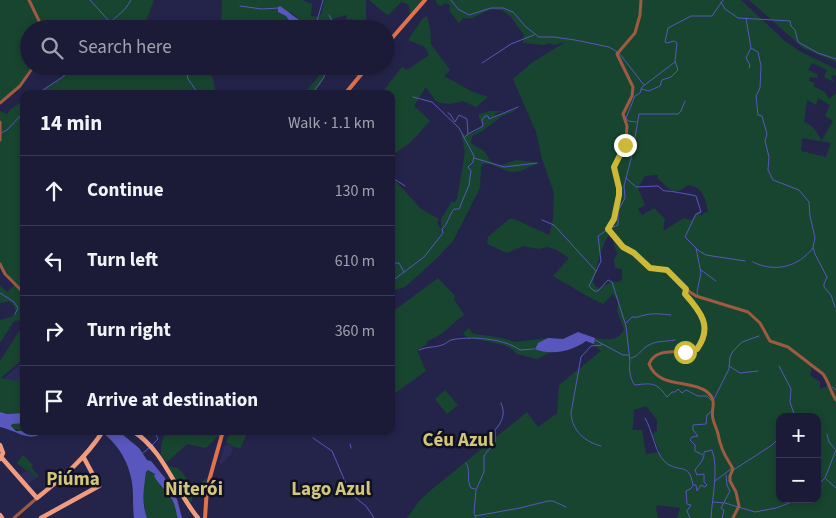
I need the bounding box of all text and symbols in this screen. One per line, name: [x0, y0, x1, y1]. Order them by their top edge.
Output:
search box: [20, 20, 395, 75]
icon: search: [38, 34, 66, 62]
text: Search here: [78, 34, 172, 61]
text: 14 min: [40, 108, 102, 138]
text: Walk · 1.1 km: [288, 112, 375, 134]
route end: [614, 134, 637, 157]
icon: ahead: [40, 177, 68, 205]
text: Continue: [87, 177, 164, 204]
text: 130 m: [335, 180, 375, 202]
icon: left: [40, 247, 68, 275]
text: Turn left: [87, 247, 158, 274]
text: 610 m: [335, 250, 375, 272]
icon: right: [40, 317, 68, 345]
text: Turn right: [87, 317, 171, 344]
text: 360 m: [335, 320, 375, 342]
route start: [674, 341, 697, 364]
icon: arrive: [40, 387, 68, 415]
text: Arrive at destination: [87, 387, 258, 414]
map controls: [776, 413, 821, 503]
button: +: [776, 413, 821, 458]
district label: Céu Azul: [422, 427, 494, 454]
button: −: [776, 458, 821, 503]
district label: Piúma: [46, 466, 100, 493]
district label: Niterói: [165, 476, 223, 503]
district label: Lago Azul: [291, 476, 371, 503]

